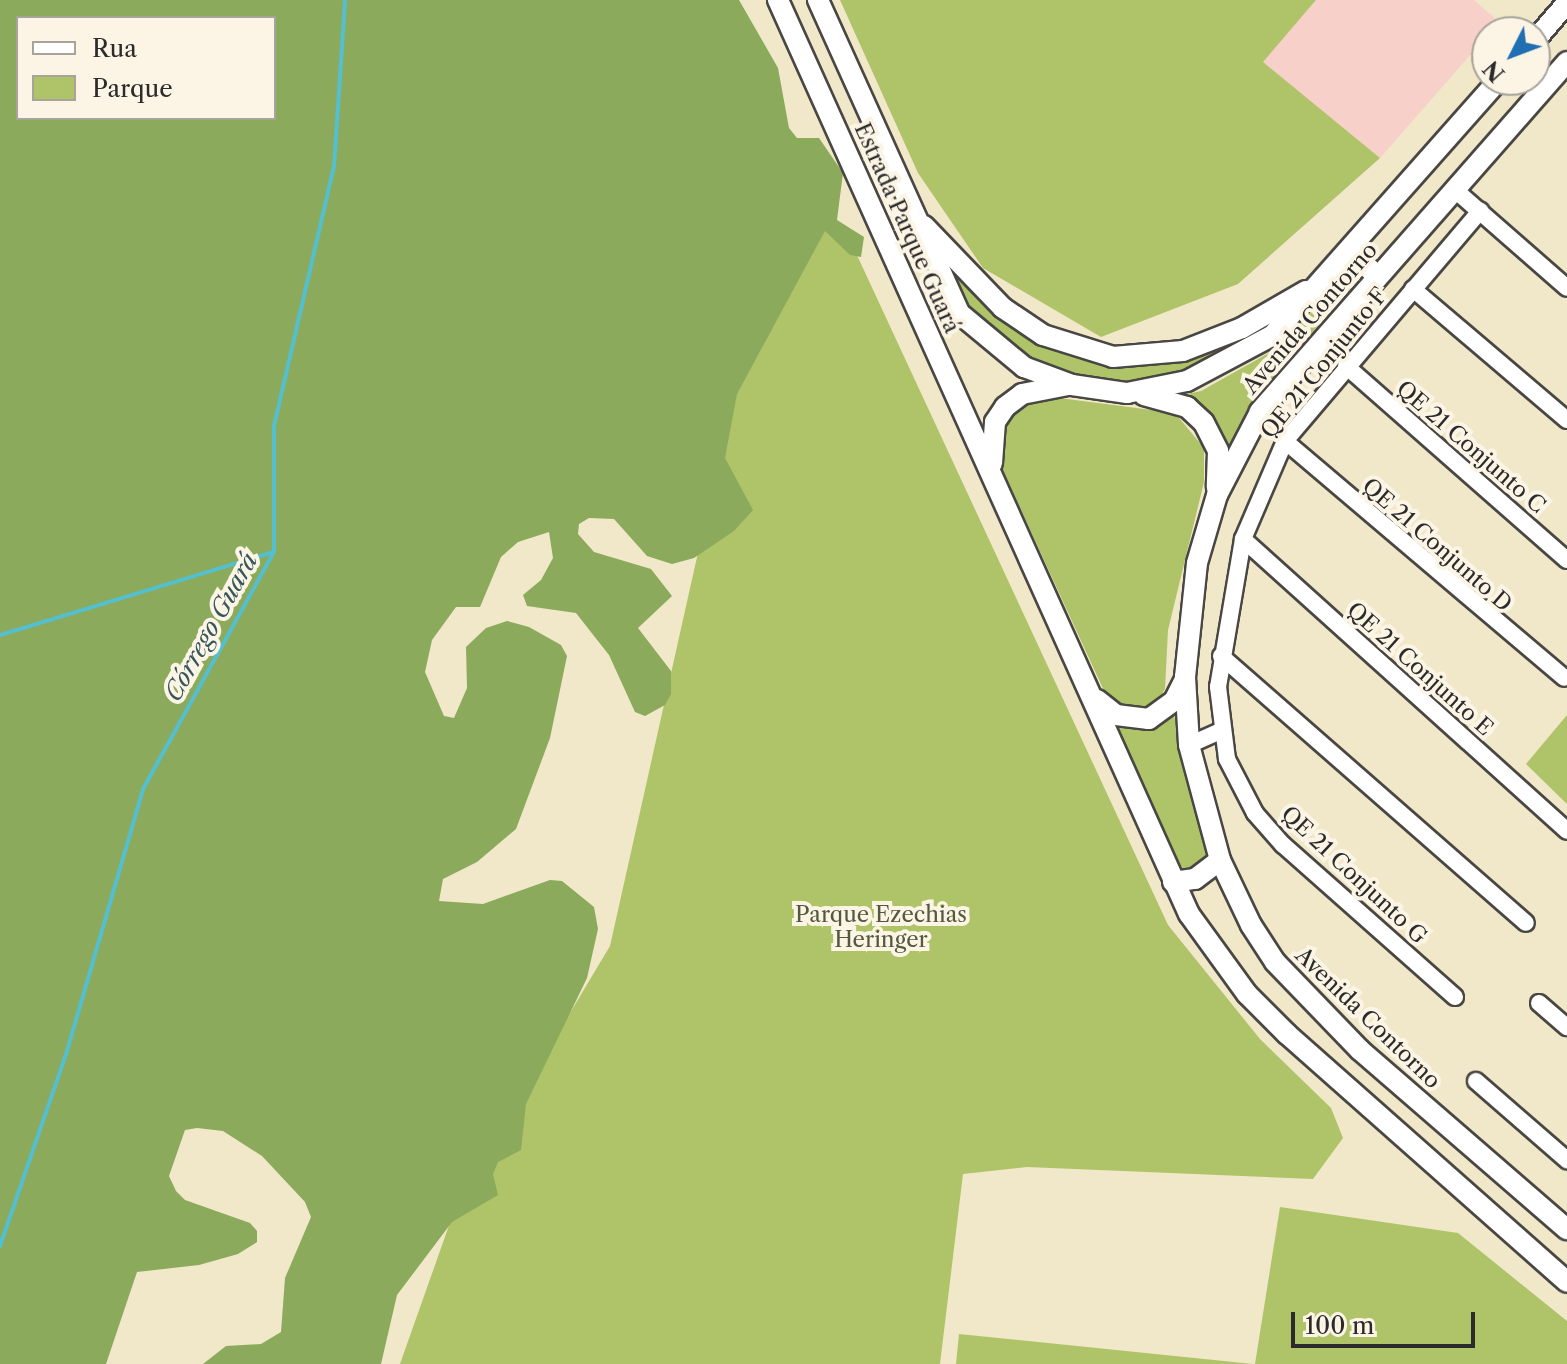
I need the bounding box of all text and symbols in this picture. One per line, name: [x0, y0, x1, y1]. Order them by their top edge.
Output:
legend: [16, 16, 276, 120]
north arrow: [1471, 16, 1551, 96]
text: Rua: [92, 34, 137, 63]
text: N: [1478, 55, 1511, 87]
text: Parque: [92, 74, 173, 103]
street label: Estrada Parque Guará: [849, 119, 965, 337]
street label: Avenida Contorno: [1237, 237, 1383, 399]
street label: QE 21 Conjunto F: [1255, 282, 1393, 444]
street label: QE 21 Conjunto C: [1391, 375, 1551, 519]
street label: QE 21 Conjunto D: [1357, 473, 1517, 617]
water label: Córrego Guará: [158, 548, 264, 706]
street label: QE 21 Conjunto E: [1342, 597, 1498, 741]
street label: QE 21 Conjunto G: [1276, 801, 1432, 949]
park label: Parque Ezechias Heringer: [795, 901, 967, 952]
street label: Avenida Contorno: [1290, 942, 1446, 1094]
scale bar: [1295, 1296, 1479, 1346]
text: 100 m: [1305, 1311, 1374, 1340]

